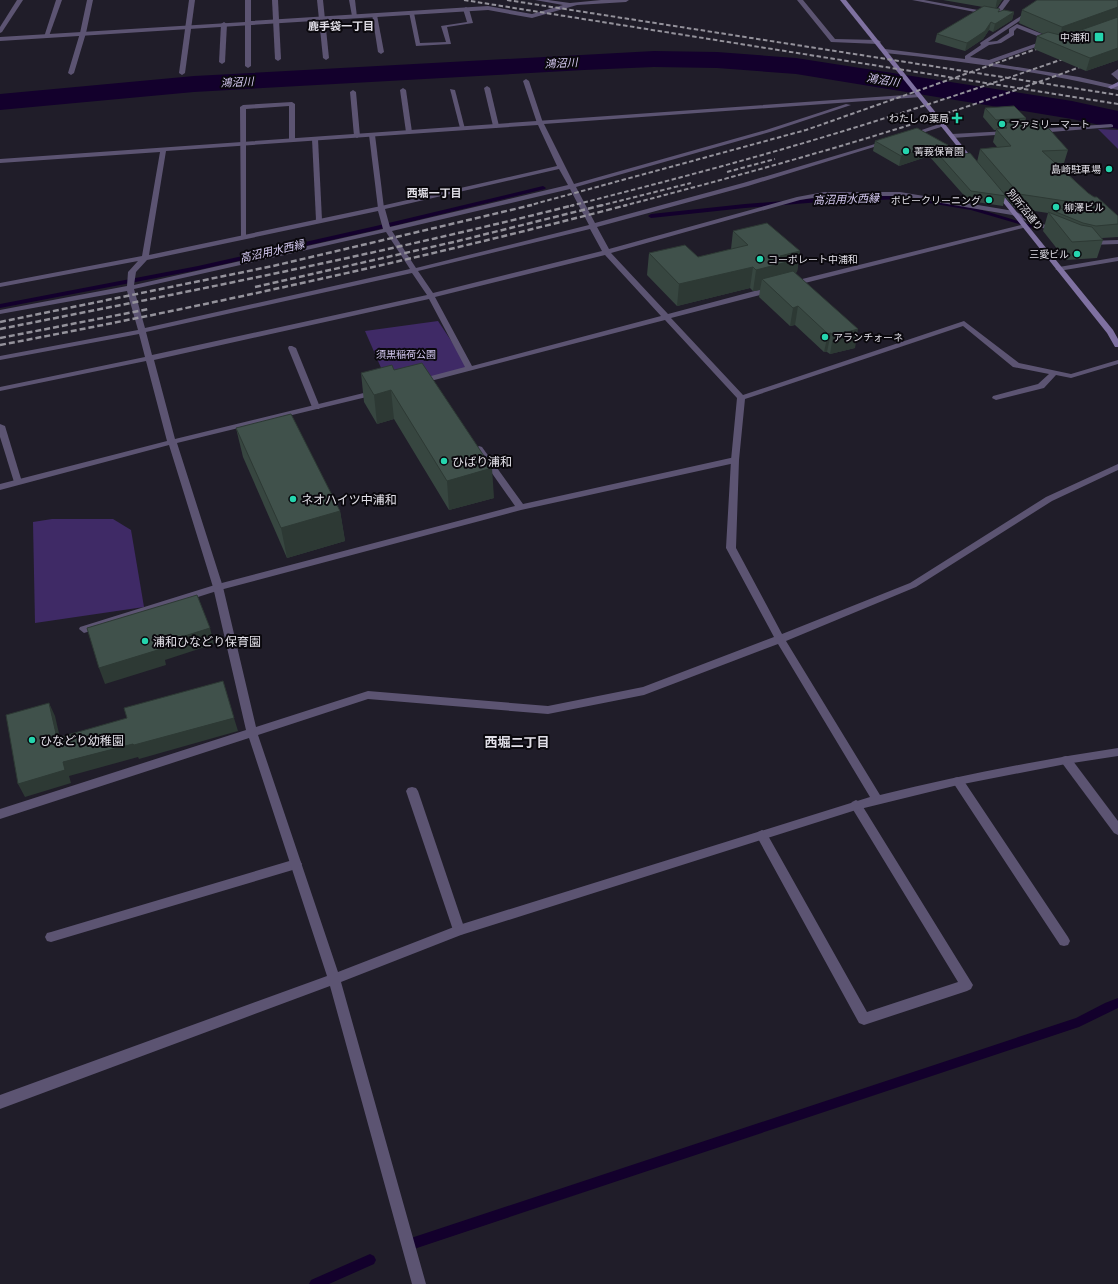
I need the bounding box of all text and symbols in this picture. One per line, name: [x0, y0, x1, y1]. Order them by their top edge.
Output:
district label: 鹿手袋一丁目: [308, 19, 374, 33]
place label: 中浦和: [1060, 31, 1090, 44]
marker: 中浦和: [1093, 31, 1105, 43]
water label: 鴻沼川: [544, 55, 579, 71]
water label: 鴻沼川: [866, 71, 901, 90]
water label: 鴻沼川: [220, 74, 255, 90]
place label: わたしの薬局: [889, 112, 949, 125]
marker: わたしの薬局: [952, 113, 962, 123]
place label: ファミリーマート: [1010, 118, 1090, 131]
marker: ファミリーマート: [997, 119, 1007, 129]
place label: 菁莪保育園: [914, 145, 964, 158]
marker: 菁莪保育園: [901, 146, 911, 156]
place label: 島崎駐車場: [1051, 163, 1101, 176]
marker: 島崎駐車場: [1104, 164, 1114, 174]
district label: 西堀一丁目: [407, 186, 462, 200]
street label: 別所沼通り: [1004, 186, 1046, 234]
water label: 高沼用水西縁: [813, 191, 881, 207]
place label: ポピークリーニング: [891, 194, 981, 207]
marker: ポピークリーニング: [984, 195, 994, 205]
place label: 柳澤ビル: [1064, 201, 1104, 214]
marker: 柳澤ビル: [1051, 202, 1061, 212]
water label: 高沼用水西縁: [238, 236, 308, 265]
place label: 三愛ビル: [1029, 248, 1069, 261]
marker: 三愛ビル: [1072, 249, 1082, 259]
place label: コーポレート中浦和: [768, 253, 858, 266]
marker: コーポレート中浦和: [755, 254, 765, 264]
place label: アランチォーネ: [833, 331, 903, 344]
marker: アランチォーネ: [820, 332, 830, 342]
park label: 須黒稲荷公園: [376, 348, 436, 361]
place label: ひばり浦和: [452, 454, 512, 469]
marker: ひばり浦和: [439, 456, 449, 466]
place label: ネオハイツ中浦和: [301, 492, 397, 507]
marker: ネオハイツ中浦和: [288, 494, 298, 504]
place label: 浦和ひなどり保育園: [153, 634, 261, 649]
marker: 浦和ひなどり保育園: [140, 636, 150, 646]
place label: ひなどり幼稚園: [40, 733, 124, 748]
district label: 西堀二丁目: [484, 734, 550, 750]
marker: ひなどり幼稚園: [27, 735, 37, 745]

